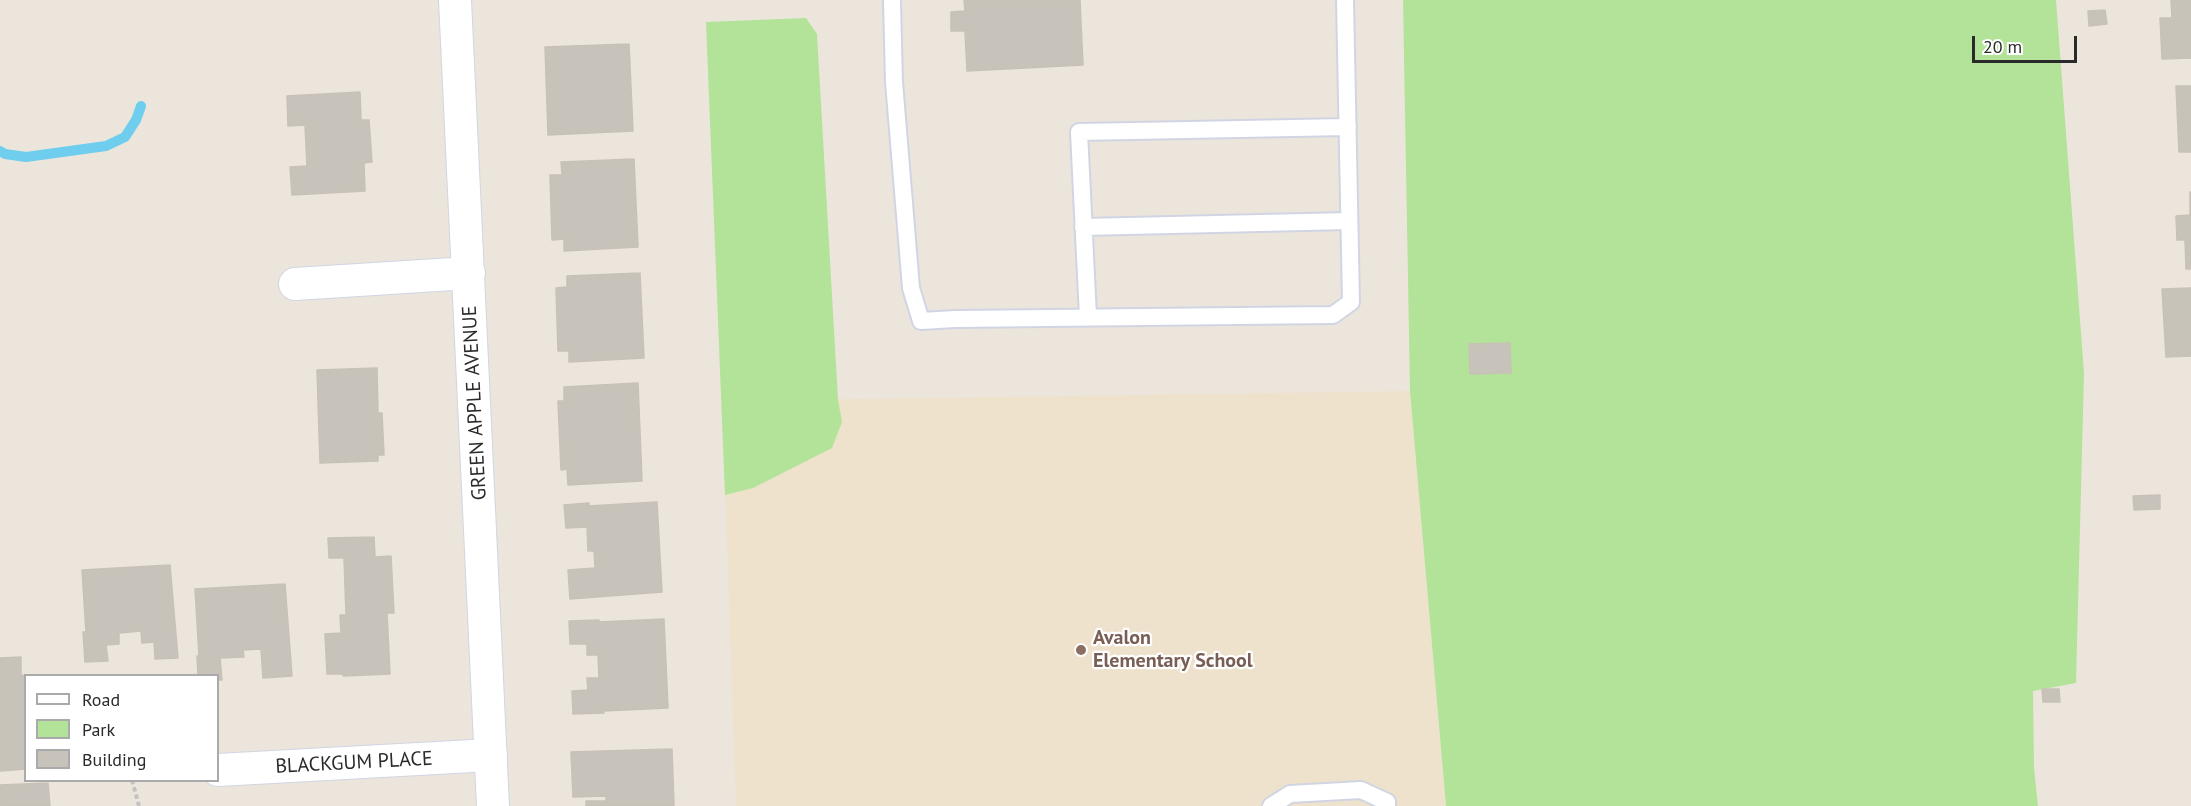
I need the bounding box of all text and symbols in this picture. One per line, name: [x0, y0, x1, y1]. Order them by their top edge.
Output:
scale bar: [1975, 24, 2080, 62]
text: 20 m: [1983, 35, 2022, 58]
street label: GREEN APPLE AVENUE: [458, 305, 492, 501]
place label: Avalon Elementary School: [1093, 626, 1253, 673]
marker: Avalon Elementary School: [1074, 643, 1088, 657]
legend: [24, 674, 219, 782]
text: Road: [82, 688, 120, 711]
text: Park: [82, 718, 115, 741]
street label: BLACKGUM PLACE: [275, 747, 433, 779]
text: Building: [82, 748, 146, 771]

